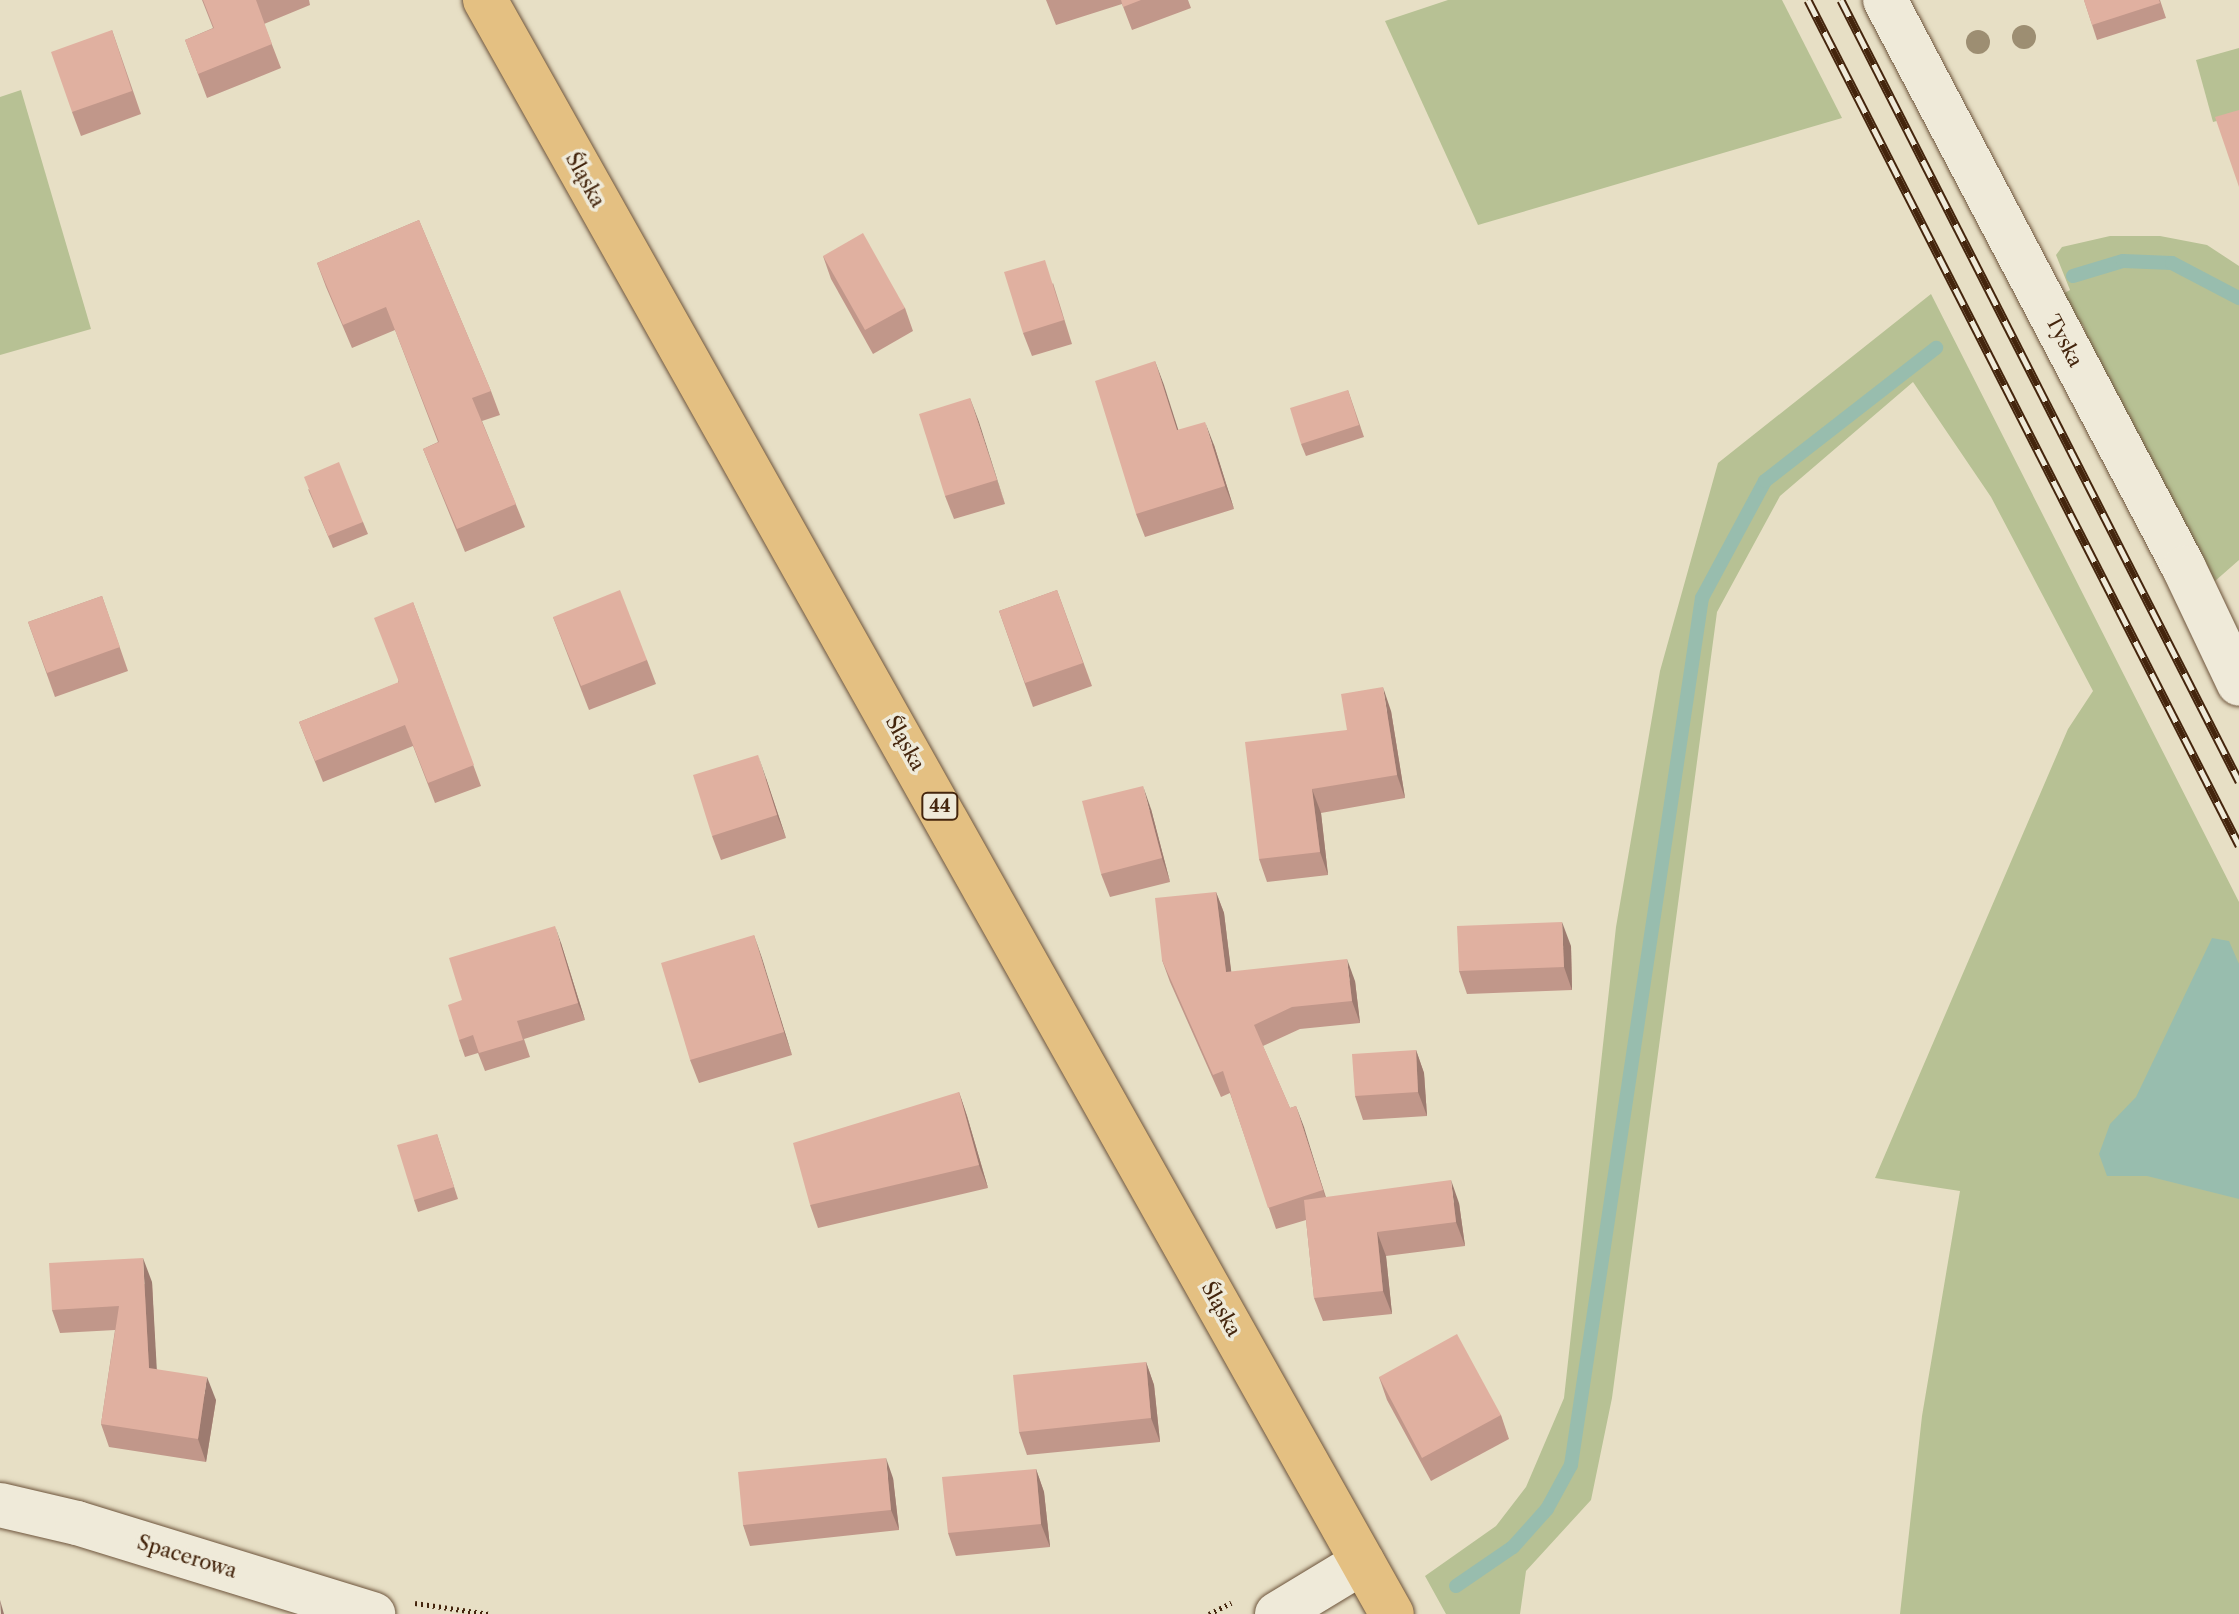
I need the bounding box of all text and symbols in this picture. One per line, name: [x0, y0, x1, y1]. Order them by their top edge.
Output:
street label: Śląska: [560, 148, 610, 212]
street label: Tyska: [2040, 311, 2088, 371]
street label: Śląska: [880, 711, 930, 775]
road number: 44: [920, 792, 960, 820]
street label: Śląska: [1196, 1277, 1246, 1341]
street label: Spacerowa: [134, 1530, 240, 1584]

